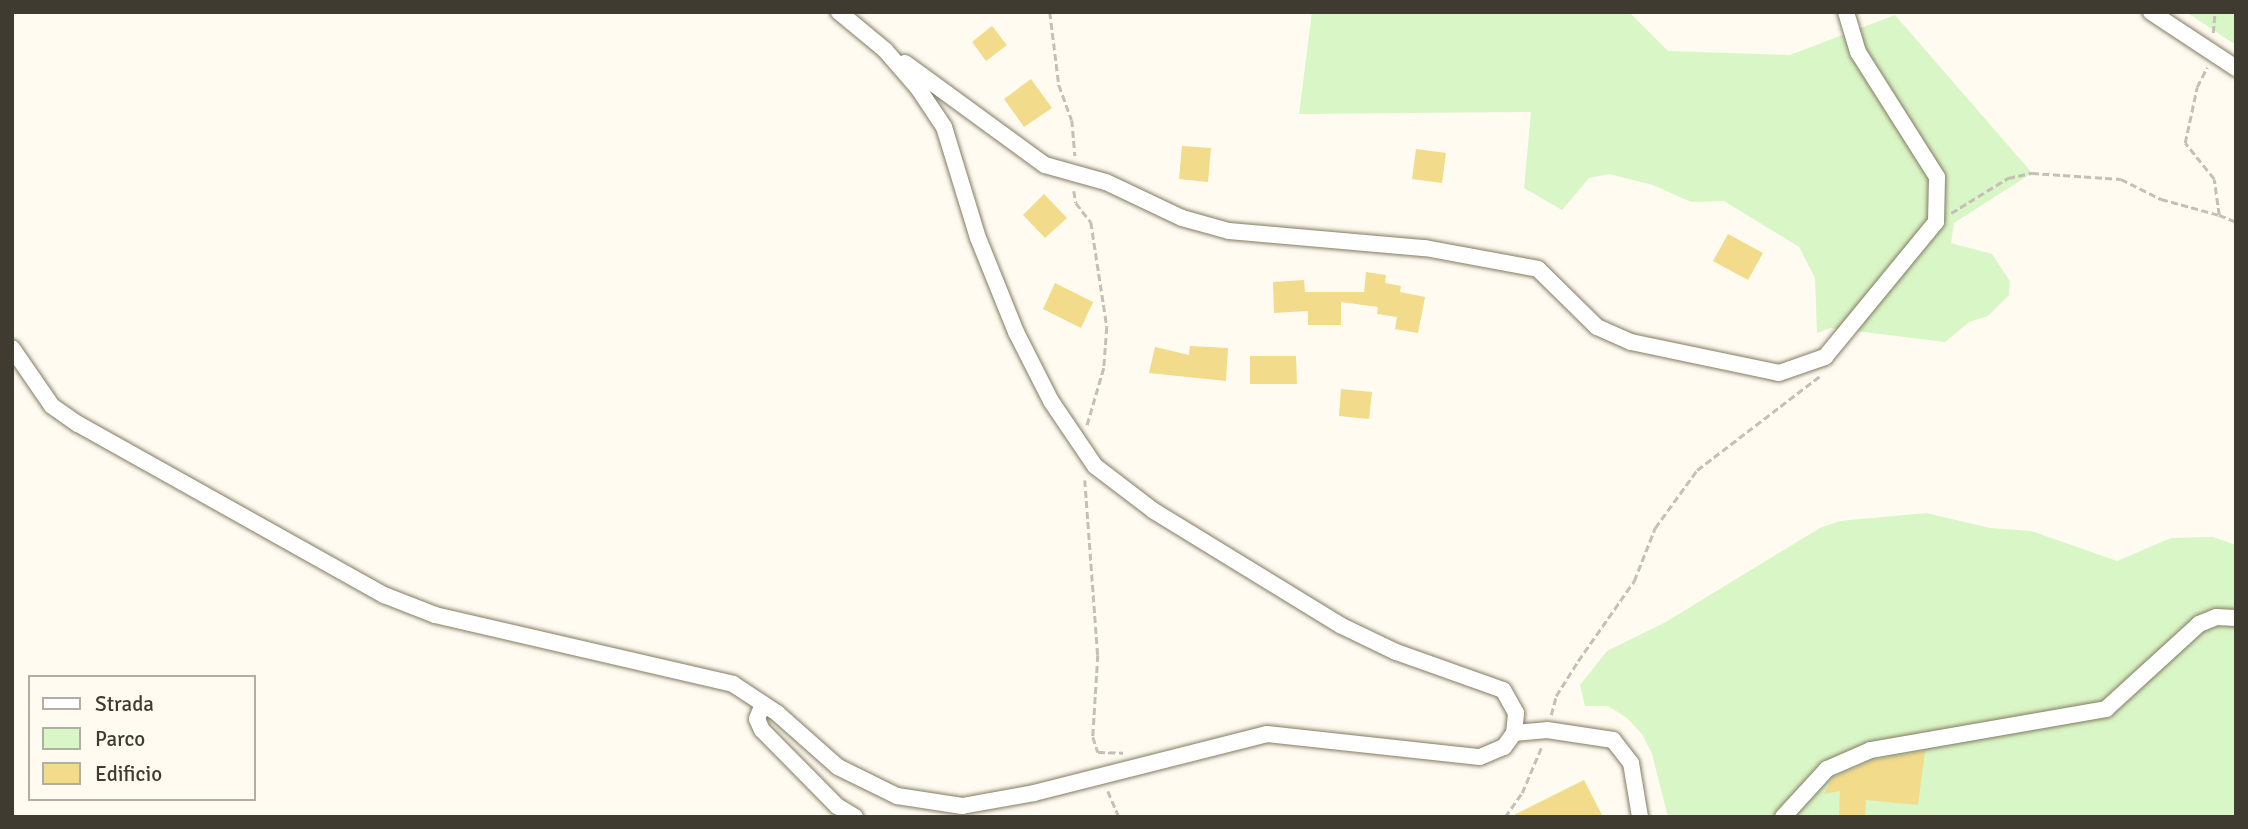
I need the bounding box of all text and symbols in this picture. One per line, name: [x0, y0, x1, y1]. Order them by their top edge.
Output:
legend: [28, 675, 256, 801]
text: Strada: [95, 691, 154, 717]
text: Parco: [95, 726, 145, 752]
text: Edificio: [95, 761, 162, 787]

